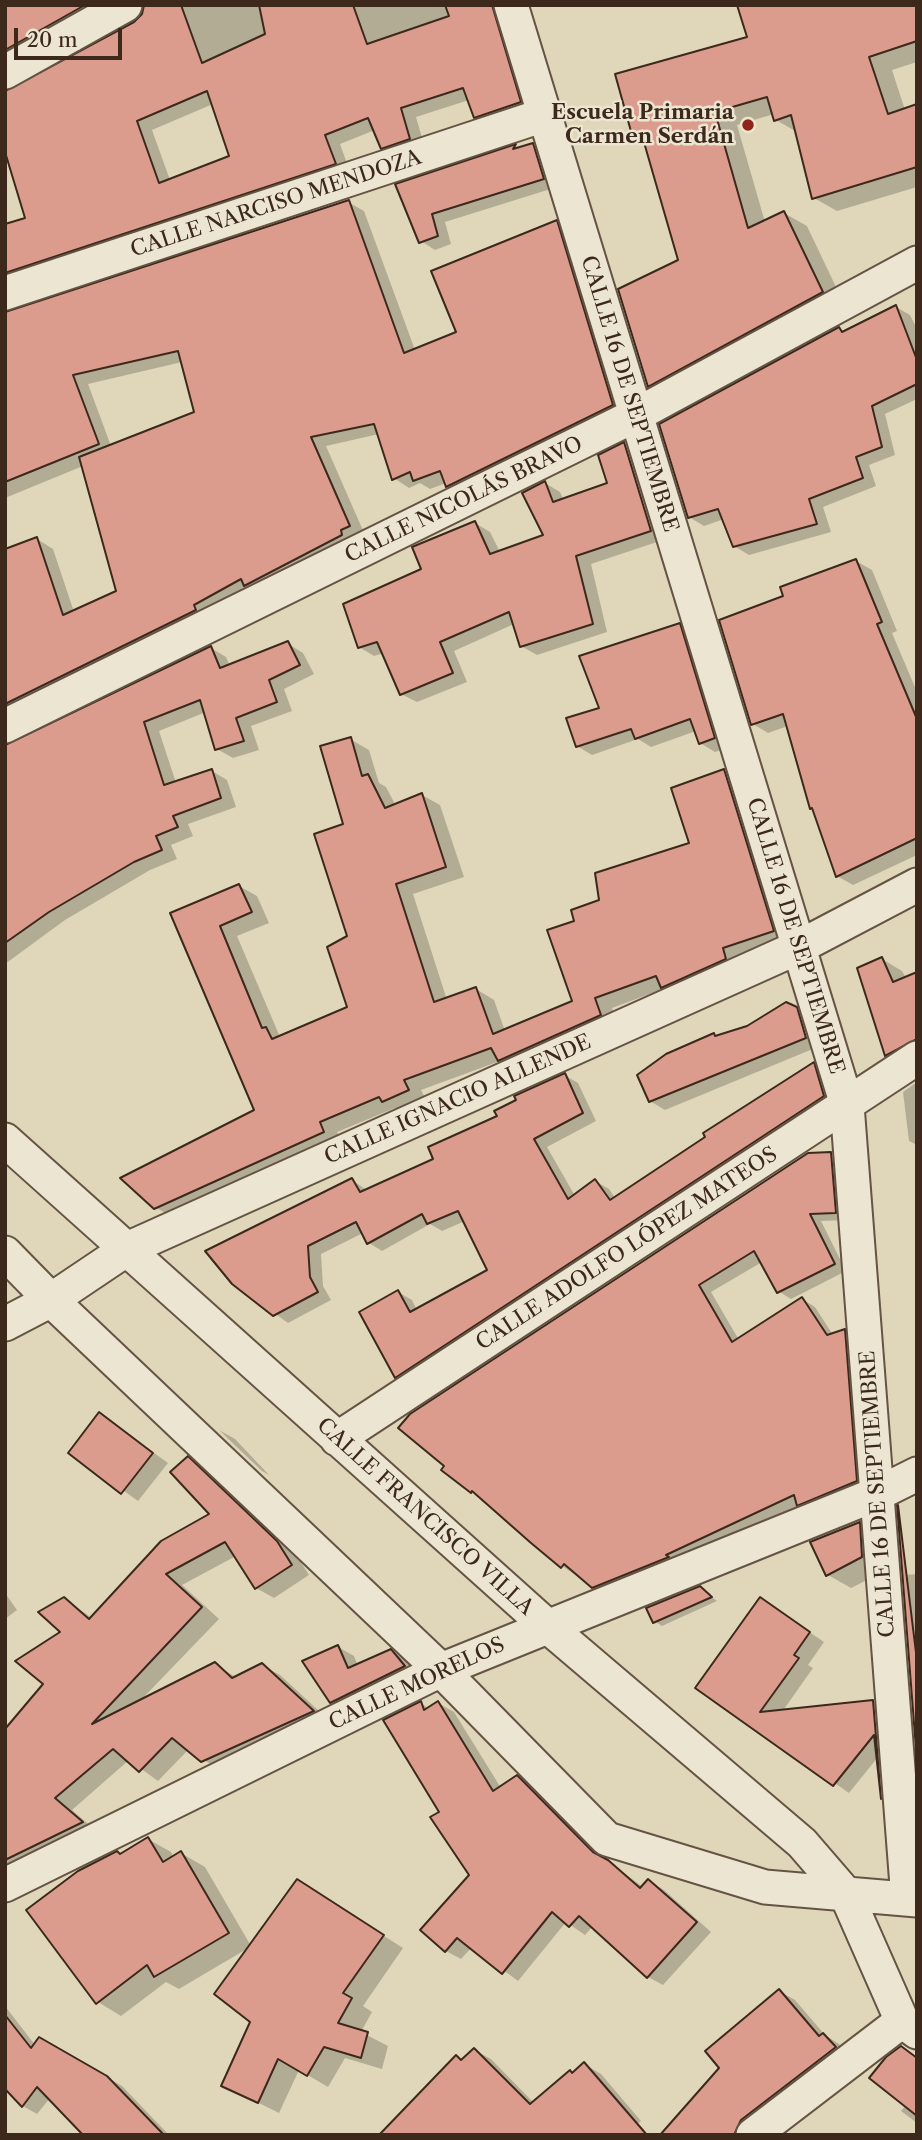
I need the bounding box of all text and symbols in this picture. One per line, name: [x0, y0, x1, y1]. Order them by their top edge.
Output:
scale bar: [18, 14, 126, 58]
text: 20 m: [27, 27, 78, 52]
place label: Escuela Primaria Carmen Serdán: [551, 100, 734, 150]
marker: Escuela Primaria Carmen Serdán: [740, 117, 756, 133]
street label: CALLE NARCISO MENDOZA: [127, 145, 425, 263]
street label: CALLE 16 DE SEPTIEMBRE: [575, 253, 683, 535]
street label: CALLE NICOLÁS BRAVO: [341, 431, 587, 569]
street label: CALLE 16 DE SEPTIEMBRE: [741, 795, 849, 1077]
street label: CALLE IGNACIO ALLENDE: [321, 1030, 595, 1170]
street label: CALLE ADOLFO LÓPEZ MATEOS: [472, 1142, 782, 1356]
street label: CALLE 16 DE SEPTIEMBRE: [855, 1350, 901, 1638]
street label: CALLE FRANCISCO VILLA: [311, 1413, 539, 1621]
street label: CALLE MORELOS: [325, 1632, 509, 1736]

